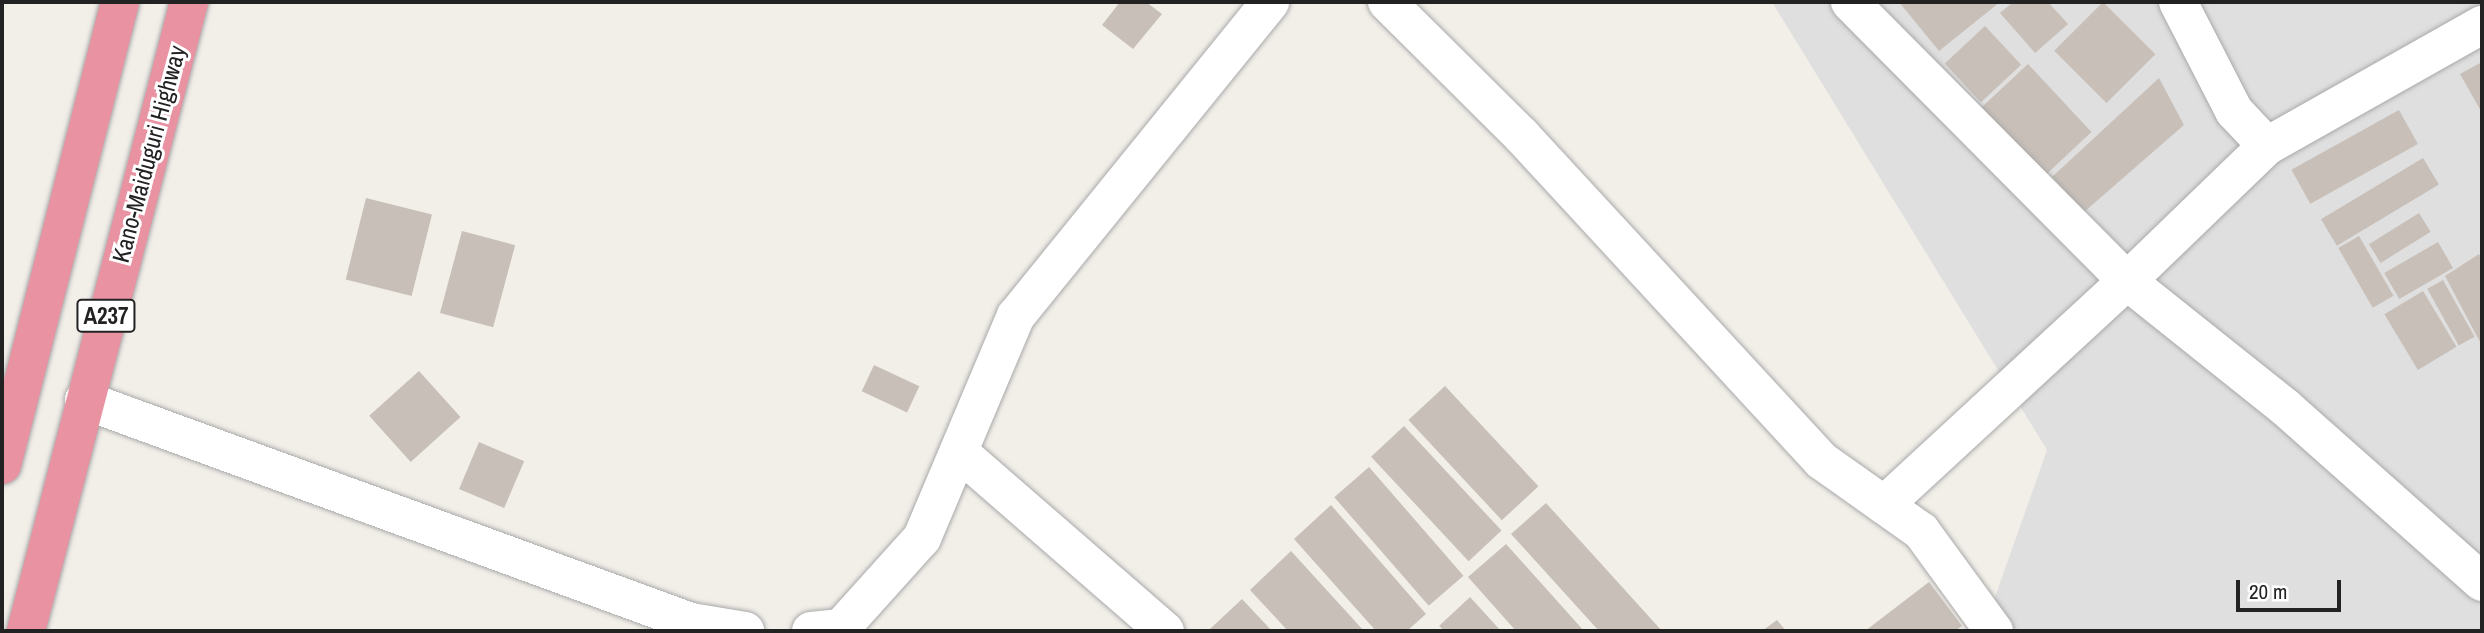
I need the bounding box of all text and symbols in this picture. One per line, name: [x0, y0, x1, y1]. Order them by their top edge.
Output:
street label: Kano-Maiduguri Highway: [106, 42, 192, 266]
road number: A237: [76, 296, 136, 336]
scale bar: [2239, 566, 2344, 610]
text: 20 m: [2249, 577, 2287, 606]

